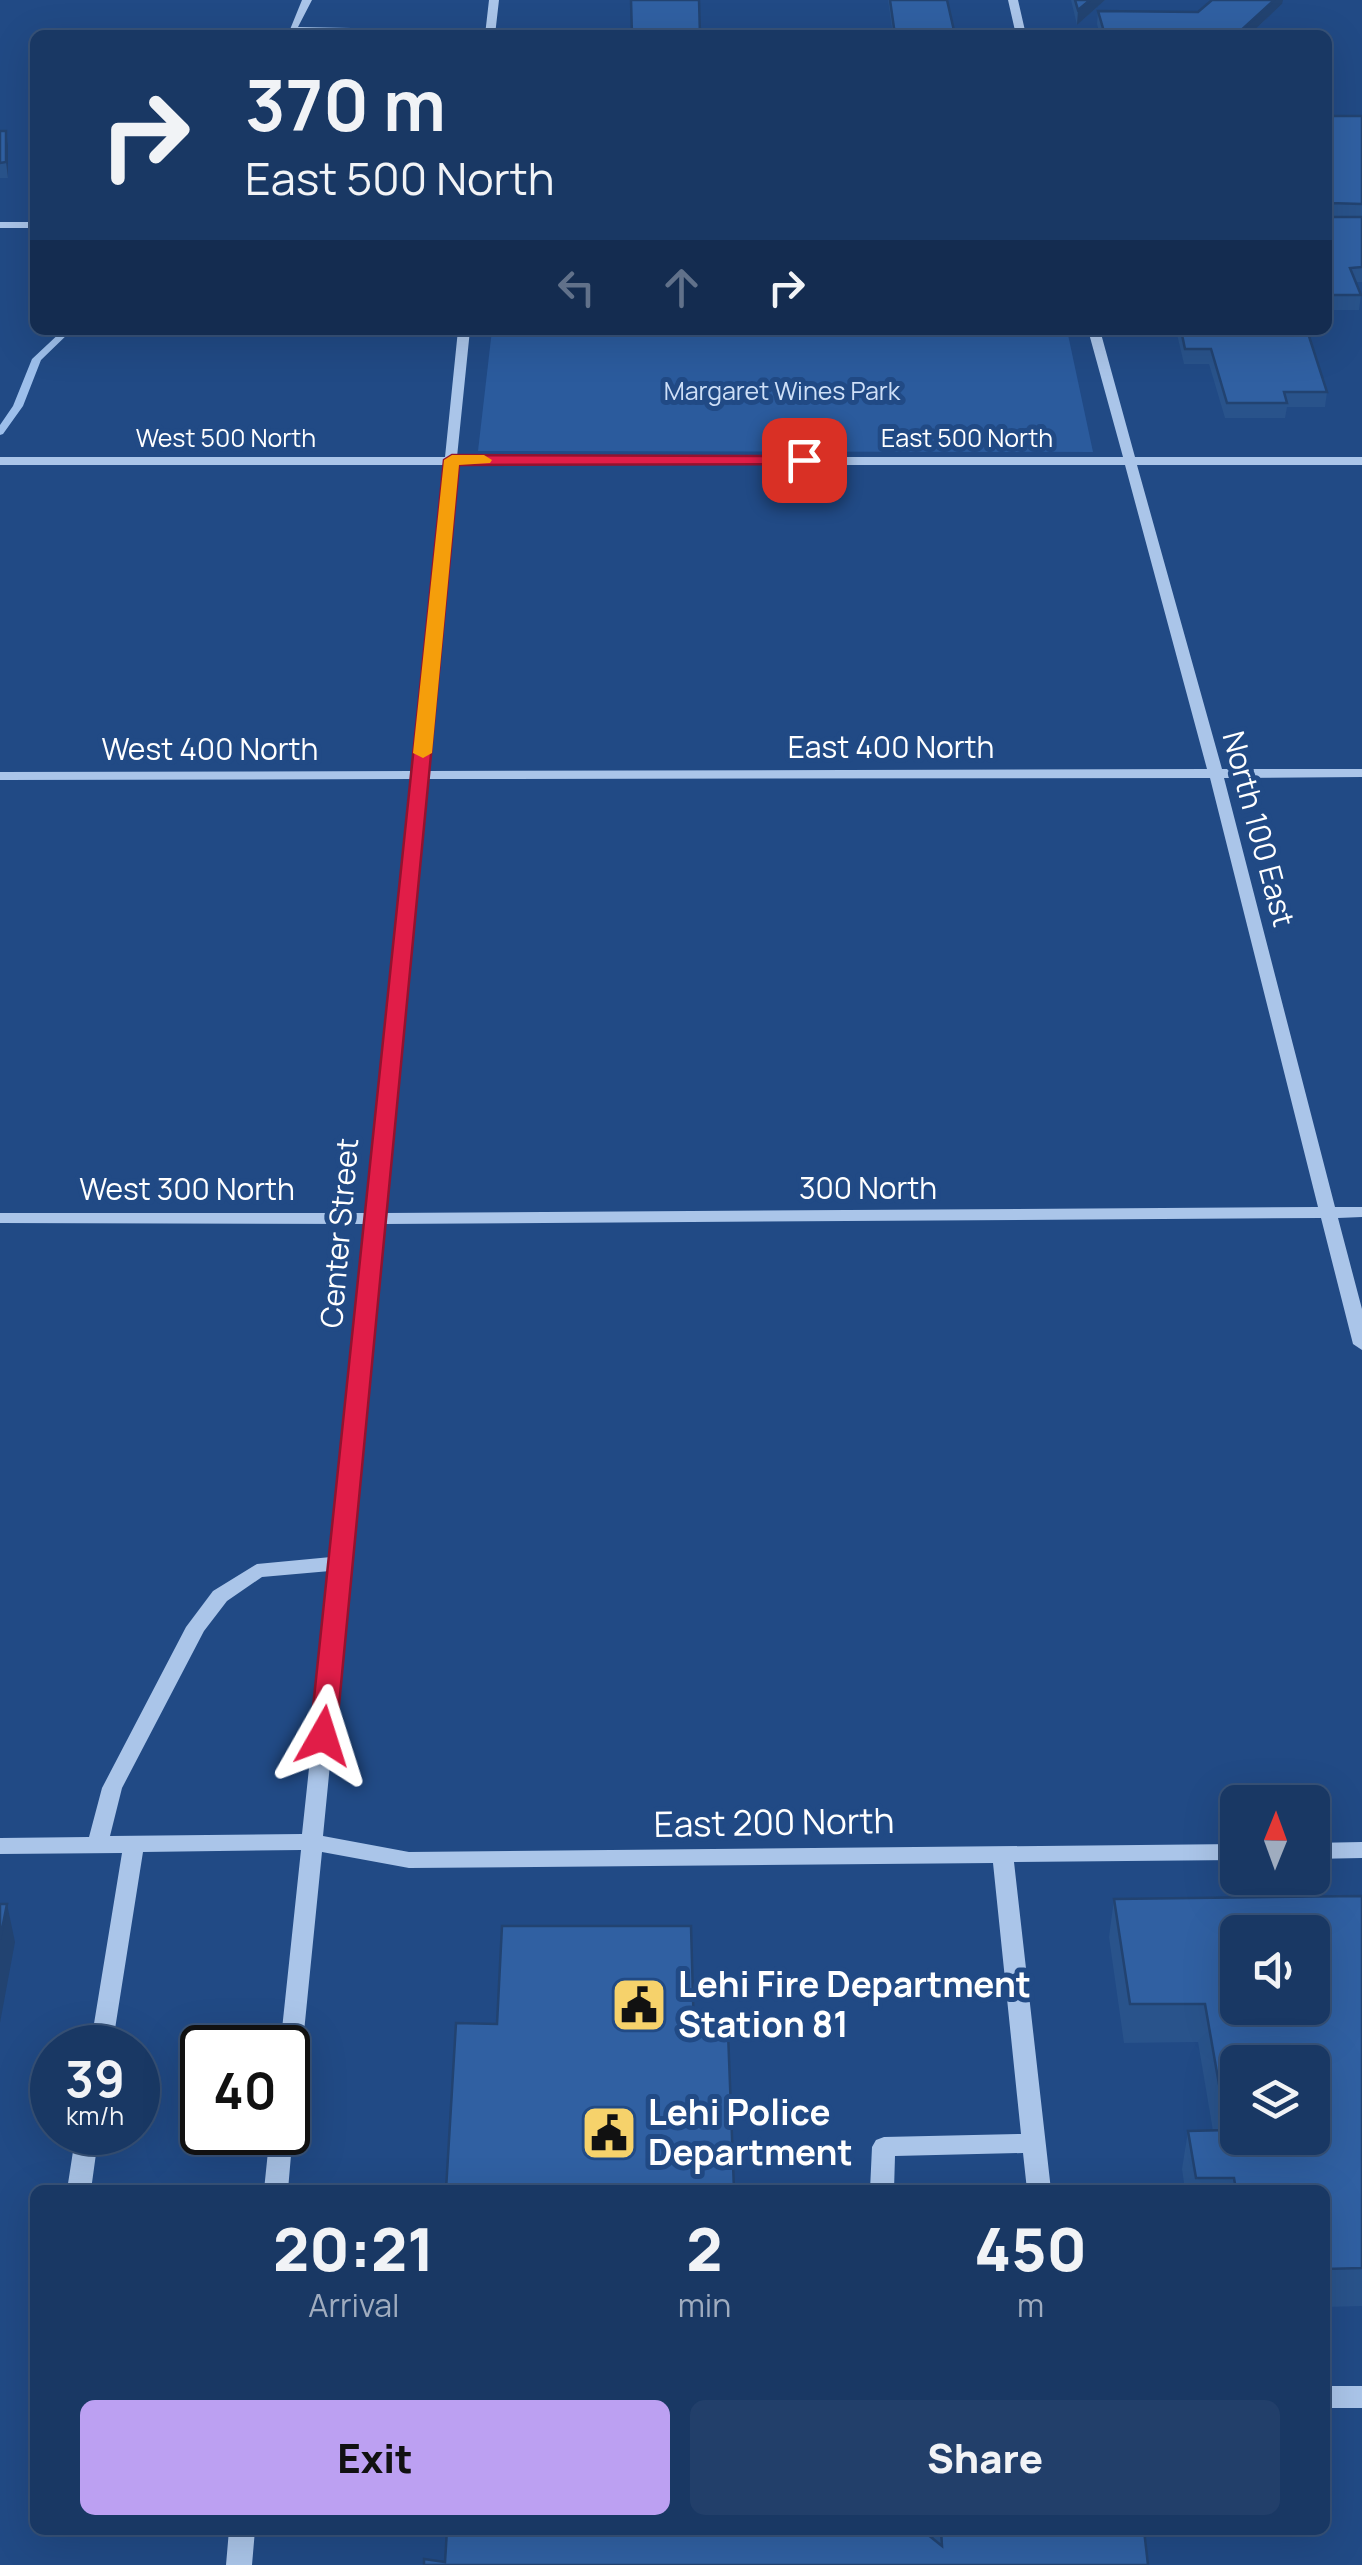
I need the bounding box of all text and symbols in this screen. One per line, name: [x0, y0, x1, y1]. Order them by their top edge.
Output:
text: 370 m: [245, 56, 446, 152]
icon: right: [80, 70, 210, 200]
text: East 500 North: [245, 147, 555, 209]
icon: left: [549, 260, 604, 315]
icon: ahead: [654, 260, 709, 315]
icon: right: [759, 260, 814, 315]
park label: Margaret Wines Park: [664, 373, 901, 408]
pin: [762, 418, 847, 503]
street label: West 500 North: [136, 420, 316, 455]
street label: East 500 North: [881, 420, 1053, 455]
icon: arrive: [777, 433, 832, 488]
street label: East 400 North: [788, 726, 994, 767]
street label: North 100 East: [1214, 726, 1305, 931]
street label: West 400 North: [102, 728, 318, 769]
street label: Center Street: [310, 1136, 367, 1329]
street label: 300 North: [799, 1167, 937, 1208]
street label: West 300 North: [79, 1168, 295, 1209]
position arrow: [271, 1684, 375, 1788]
north arrow: [1220, 1785, 1330, 1895]
map controls: [1220, 1785, 1330, 2155]
street label: East 200 North: [653, 1796, 895, 1848]
button: sound: [1220, 1915, 1330, 2025]
place label: Lehi Fire Department Station 81: [678, 1960, 1031, 2048]
public building icon: Lehi Fire Department Station 81: [609, 1975, 669, 2035]
speed limit sign: 40: [180, 2025, 310, 2155]
text: 39: [65, 2044, 125, 2112]
button: layers: [1220, 2045, 1330, 2155]
place label: Lehi Police Department: [648, 2088, 853, 2176]
text: km/h: [66, 2098, 124, 2133]
public building icon: Lehi Police Department: [579, 2103, 639, 2163]
text: 20:21: [273, 2207, 435, 2289]
text: 2: [686, 2207, 723, 2289]
text: 450: [974, 2207, 1087, 2289]
text: Arrival: [308, 2283, 400, 2327]
text: min: [678, 2283, 731, 2327]
text: m: [1017, 2283, 1044, 2327]
button: Exit: [80, 2400, 670, 2515]
button: Share: [690, 2400, 1280, 2515]

